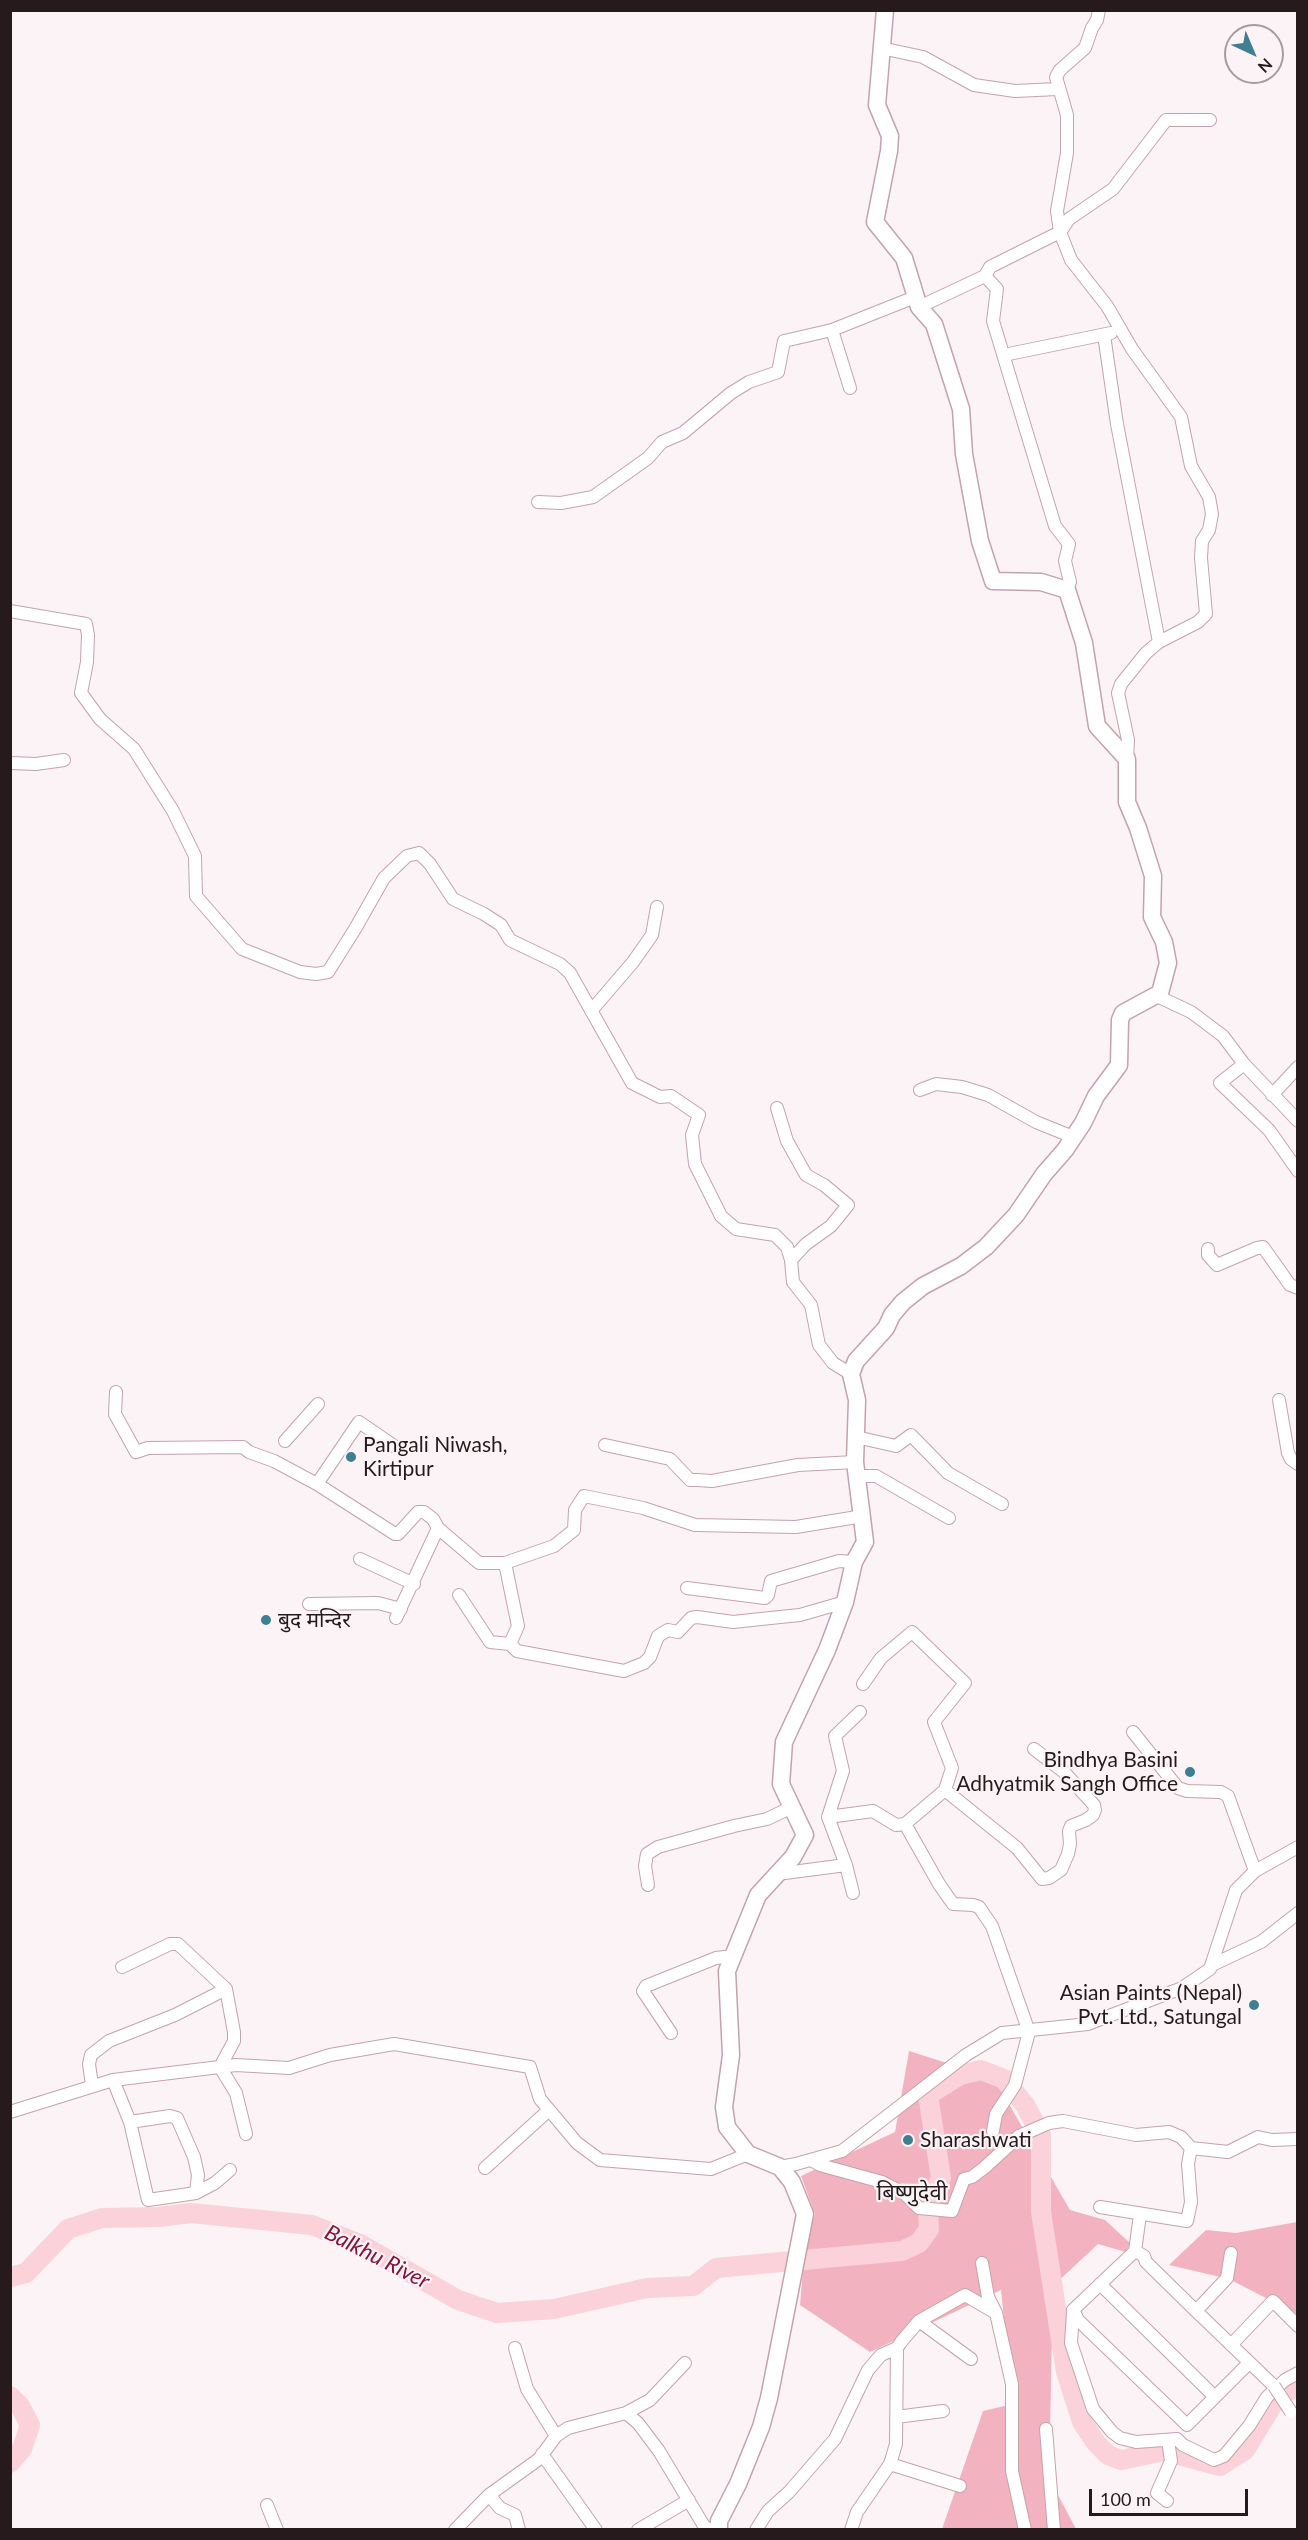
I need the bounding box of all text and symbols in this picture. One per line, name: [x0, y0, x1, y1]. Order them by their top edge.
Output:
north arrow: [1224, 24, 1284, 84]
text: N: [1254, 55, 1277, 77]
place label: Pangali Niwash, Kirtipur: [363, 1432, 507, 1482]
marker: Pangali Niwash, Kirtipur: [344, 1450, 358, 1464]
place label: बुद मन्दिर: [278, 1607, 351, 1633]
marker: बुद मन्दिर: [259, 1613, 273, 1627]
place label: Bindhya Basini Adhyatmik Sangh Office: [956, 1747, 1178, 1797]
marker: Bindhya Basini Adhyatmik Sangh Office: [1183, 1765, 1197, 1779]
place label: Asian Paints (Nepal) Pvt. Ltd., Satungal: [1060, 1980, 1242, 2030]
marker: Asian Paints (Nepal) Pvt. Ltd., Satungal: [1247, 1998, 1261, 2012]
place label: Sharashwati: [920, 2127, 1032, 2153]
marker: Sharashwati: [901, 2133, 915, 2147]
district label: बिष्णुदेवी: [877, 2180, 947, 2206]
water label: Balkhu River: [320, 2219, 434, 2295]
scale bar: [1092, 2477, 1251, 2515]
text: 100 m: [1100, 2488, 1151, 2510]

